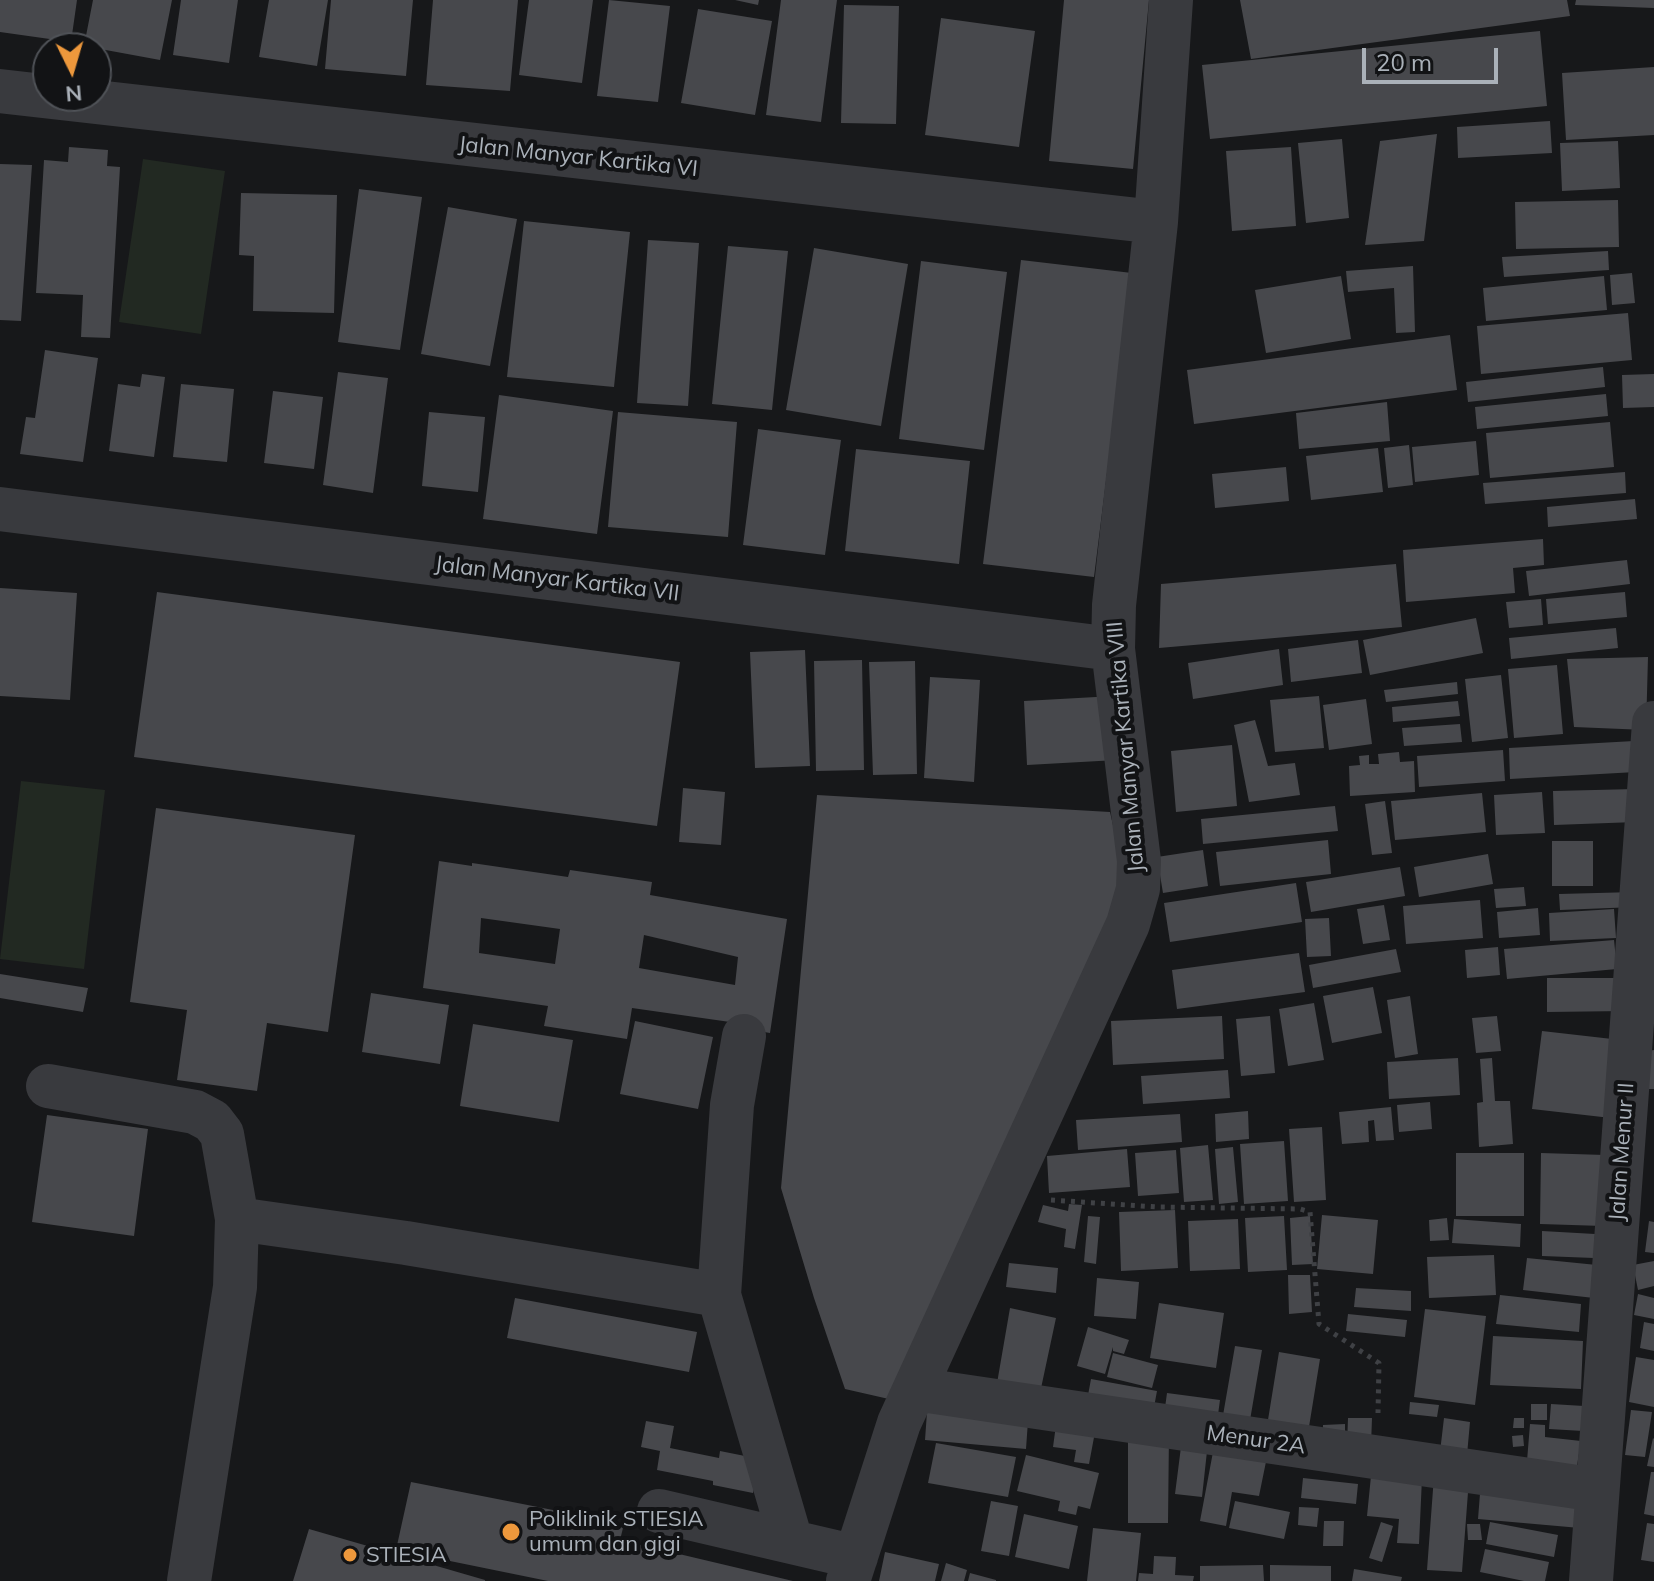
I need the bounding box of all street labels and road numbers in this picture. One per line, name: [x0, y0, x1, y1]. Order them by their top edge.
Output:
street label: Jalan Manyar Kartika VI: [457, 131, 699, 183]
street label: Jalan Manyar Kartika VII: [433, 551, 681, 607]
street label: Jalan Manyar Kartika VIII: [1102, 620, 1150, 874]
street label: Jalan Menur II: [1604, 1082, 1640, 1222]
street label: Menur 2A: [1205, 1420, 1307, 1460]

